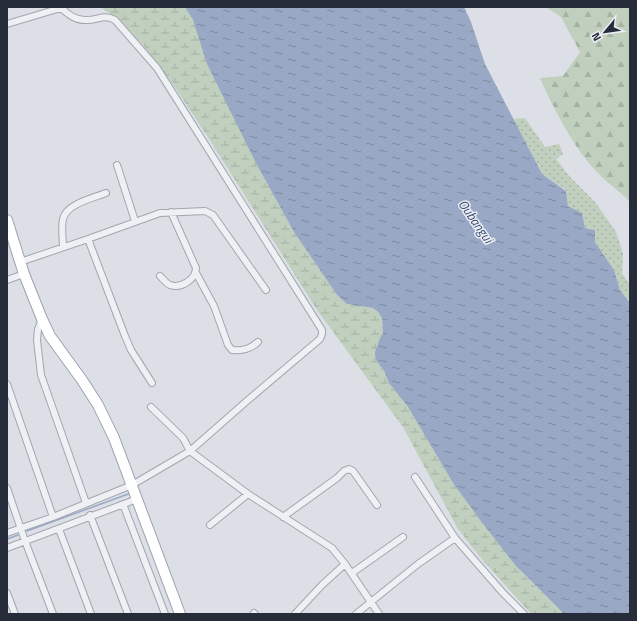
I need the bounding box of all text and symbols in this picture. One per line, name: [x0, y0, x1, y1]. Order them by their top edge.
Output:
north arrow: [585, 12, 625, 52]
text: N: [587, 30, 605, 44]
water label: Oubangui: [454, 195, 499, 248]

